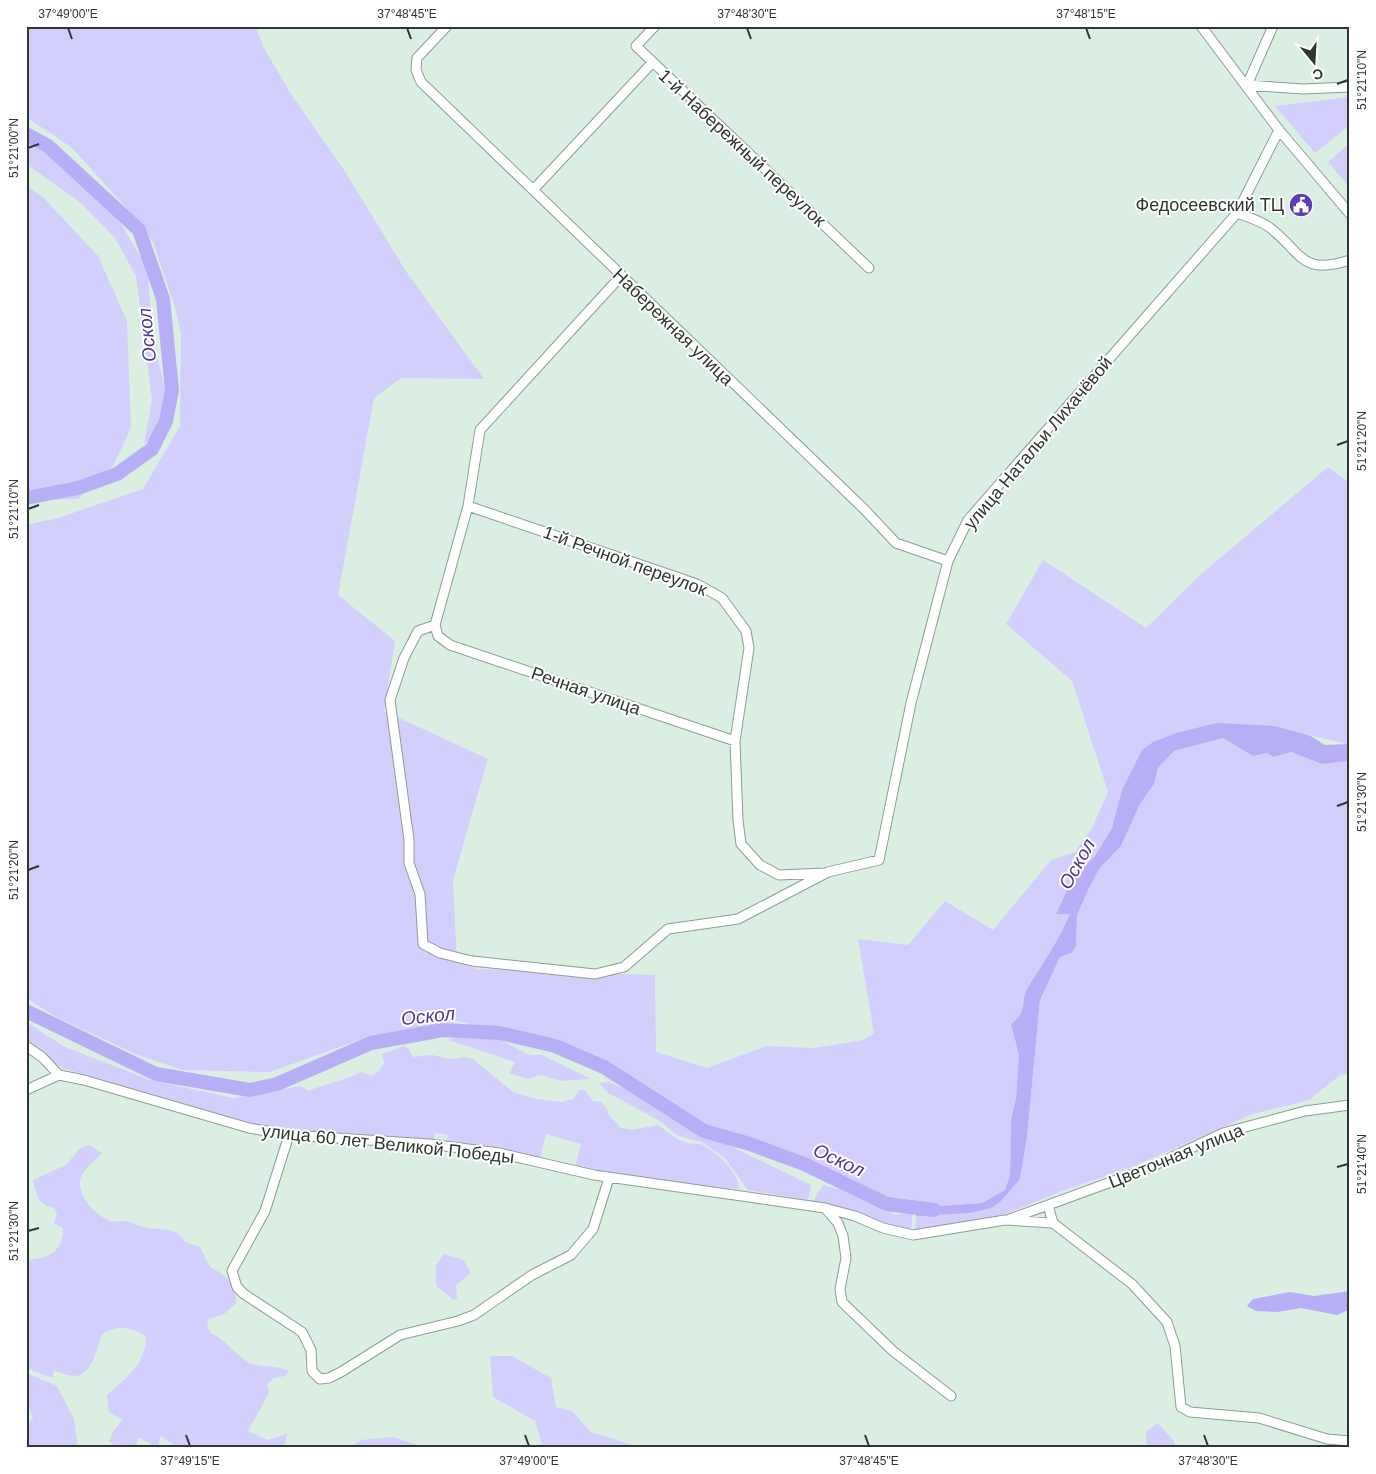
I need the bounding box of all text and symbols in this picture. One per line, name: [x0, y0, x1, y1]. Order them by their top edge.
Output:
text: 37°49'00"E: [38, 7, 98, 21]
text: 37°48'45"E: [377, 7, 437, 21]
text: 37°48'30"E: [717, 7, 777, 21]
text: 37°48'15"E: [1056, 7, 1116, 21]
north arrow: [1288, 38, 1338, 88]
text: 51°21'10"N: [1355, 50, 1369, 110]
street label: 1-й Набережный переулок: [654, 65, 830, 231]
text: С: [1311, 65, 1325, 84]
text: 51°21'00"N: [7, 118, 21, 178]
public building icon: Федосеевский ТЦ: [1288, 192, 1314, 218]
place label: Федосеевский ТЦ: [1136, 195, 1284, 215]
street label: Набережная улица: [609, 265, 738, 390]
water label: Оскол: [134, 307, 160, 363]
street label: улица Натальи Лихачёвой: [960, 353, 1116, 533]
text: 51°21'20"N: [1355, 411, 1369, 471]
text: 51°21'10"N: [7, 479, 21, 539]
street label: 1-й Речной переулок: [540, 522, 710, 600]
street label: Речная улица: [529, 663, 644, 719]
text: 51°21'30"N: [1355, 772, 1369, 832]
water label: Оскол: [1055, 835, 1099, 893]
text: 51°21'20"N: [7, 840, 21, 900]
water label: Оскол: [400, 1003, 456, 1029]
street label: Цветочная улица: [1106, 1120, 1247, 1192]
street label: улица 60 лет Великой Победы: [261, 1121, 515, 1167]
text: 51°21'40"N: [1355, 1134, 1369, 1194]
water label: Оскол: [810, 1139, 868, 1181]
text: 51°21'30"N: [7, 1201, 21, 1261]
text: 37°49'15"E: [160, 1454, 220, 1468]
text: 37°49'00"E: [499, 1454, 559, 1468]
text: 37°48'45"E: [839, 1454, 899, 1468]
text: 37°48'30"E: [1178, 1454, 1238, 1468]

